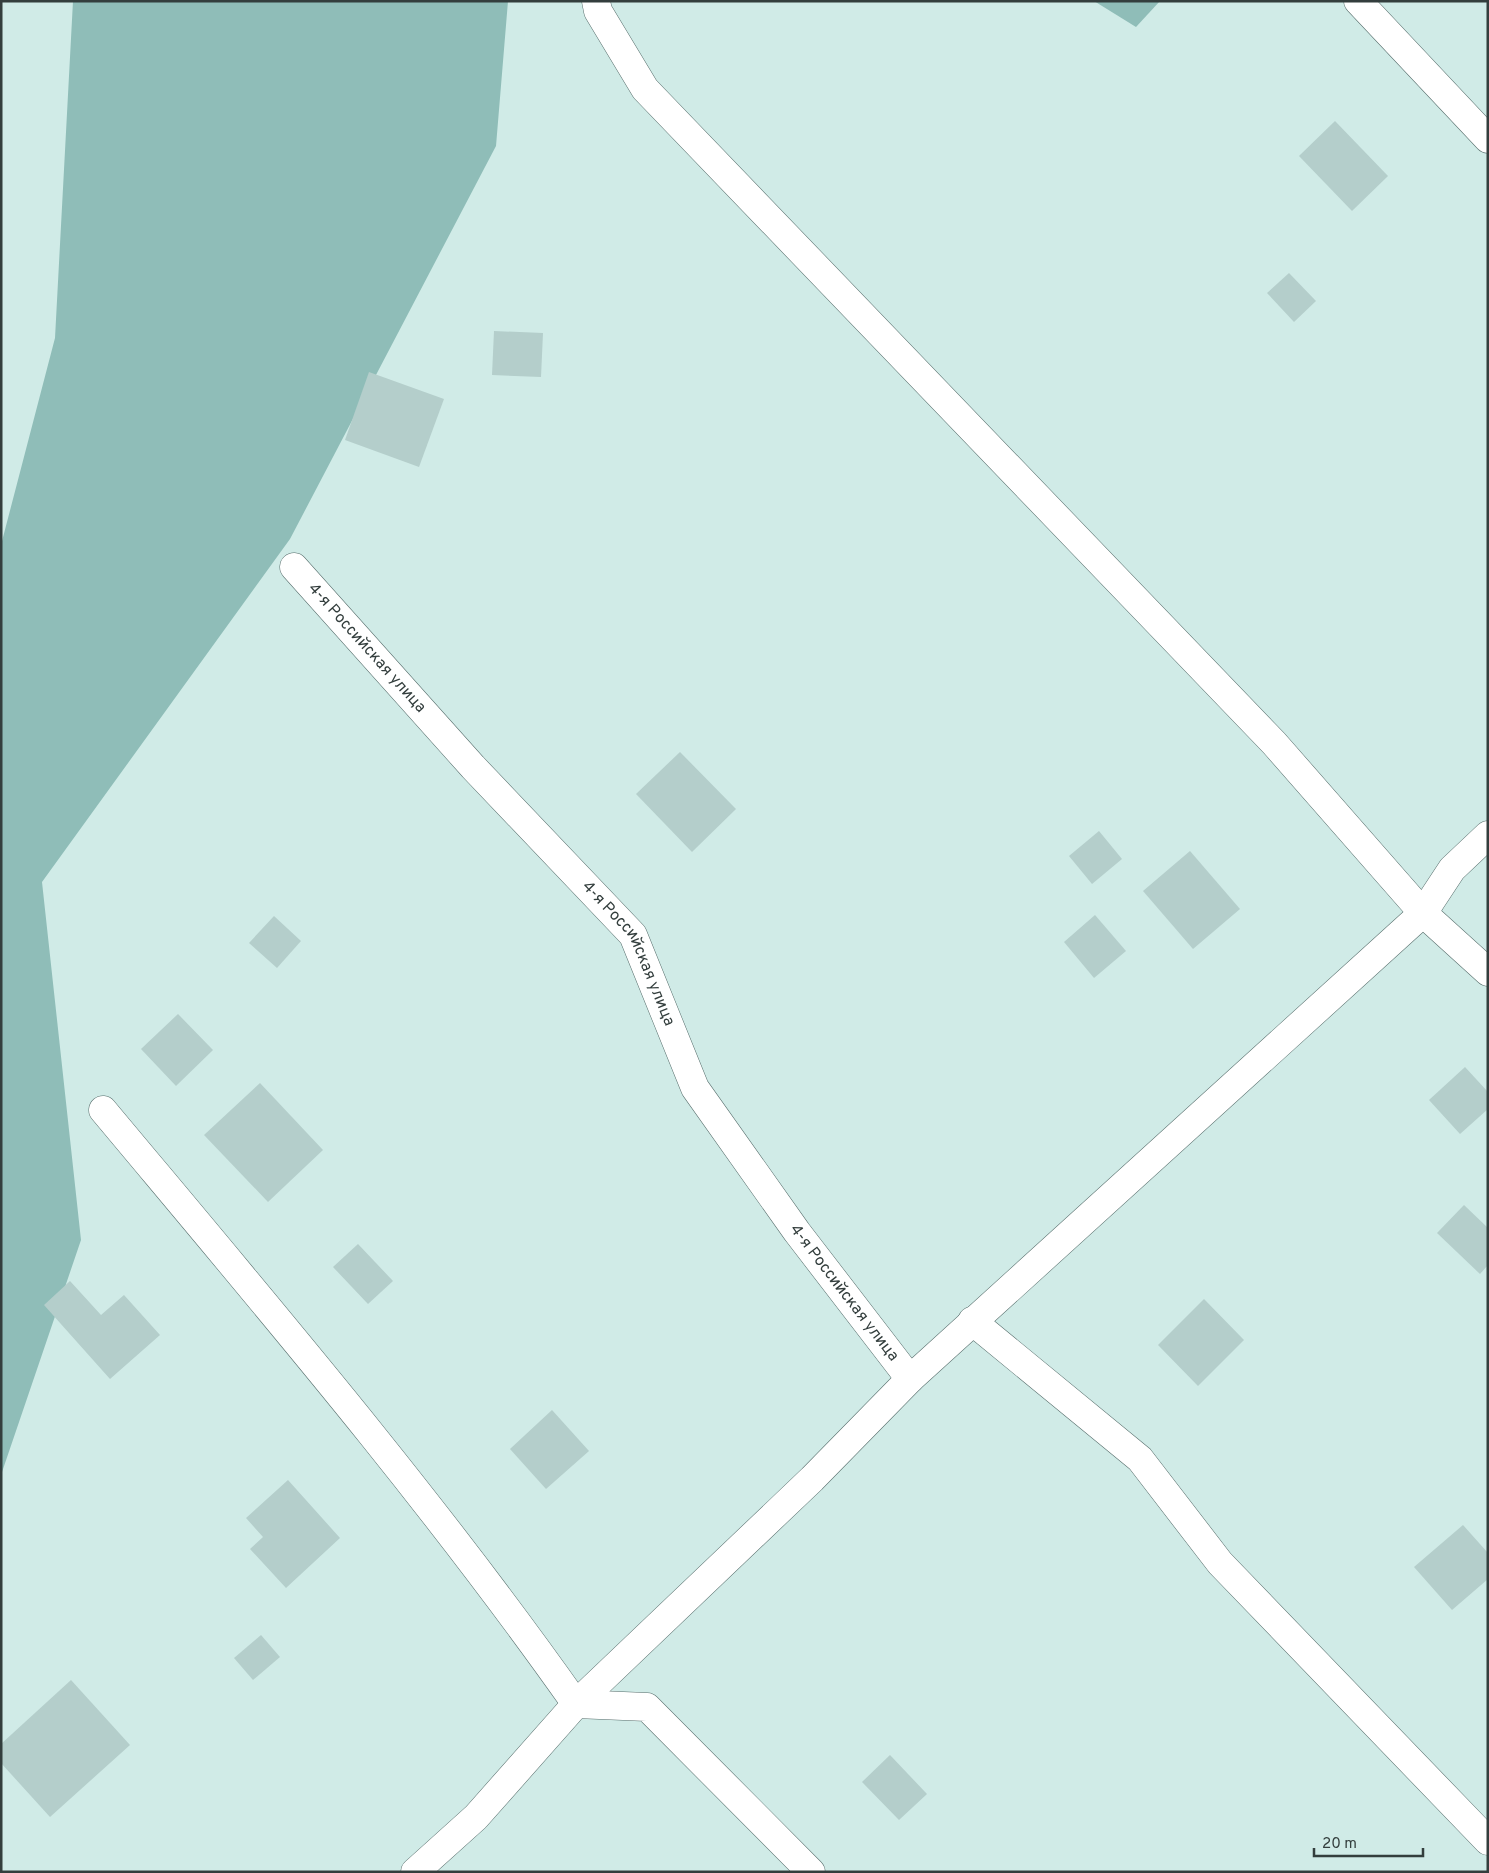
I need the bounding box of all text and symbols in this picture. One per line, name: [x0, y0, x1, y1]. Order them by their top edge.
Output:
street label: 4-я Российская улица: [303, 579, 430, 717]
street label: 4-я Российская улица: [577, 877, 679, 1029]
street label: 4-я Российская улица: [785, 1221, 903, 1366]
scale bar: [1314, 1826, 1423, 1858]
text: 20 m: [1322, 1835, 1357, 1854]

